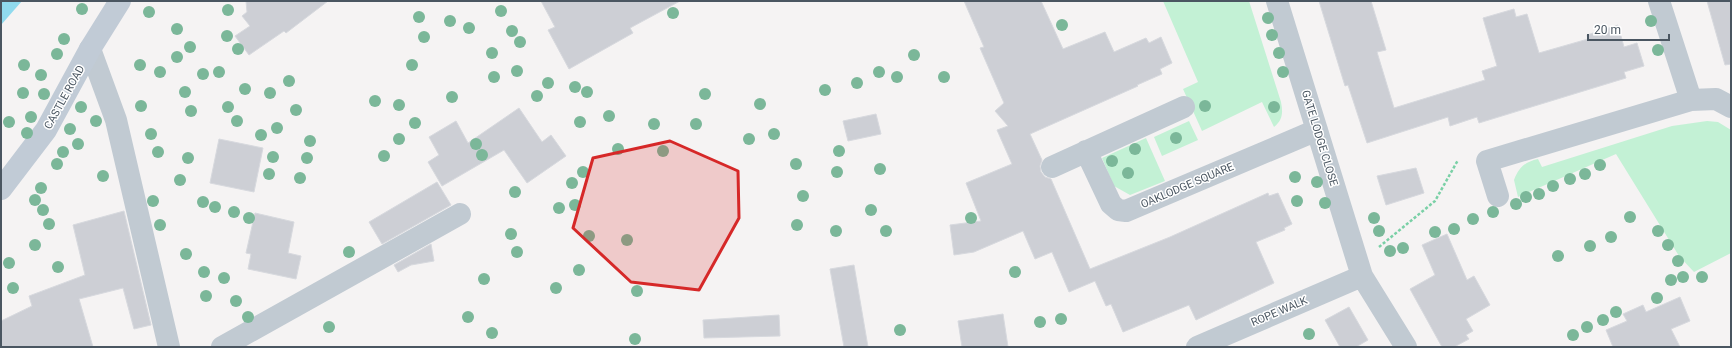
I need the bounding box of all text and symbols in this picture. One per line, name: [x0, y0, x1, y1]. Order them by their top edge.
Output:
scale bar: [1588, 16, 1669, 42]
text: 20 m: [1594, 23, 1621, 37]
street label: CASTLE ROAD: [42, 63, 87, 131]
street label: GATE LODGE CLOSE: [1299, 89, 1340, 188]
street label: OAKLODGE SQUARE: [1139, 160, 1236, 211]
street label: ROPE WALK: [1249, 294, 1309, 329]

